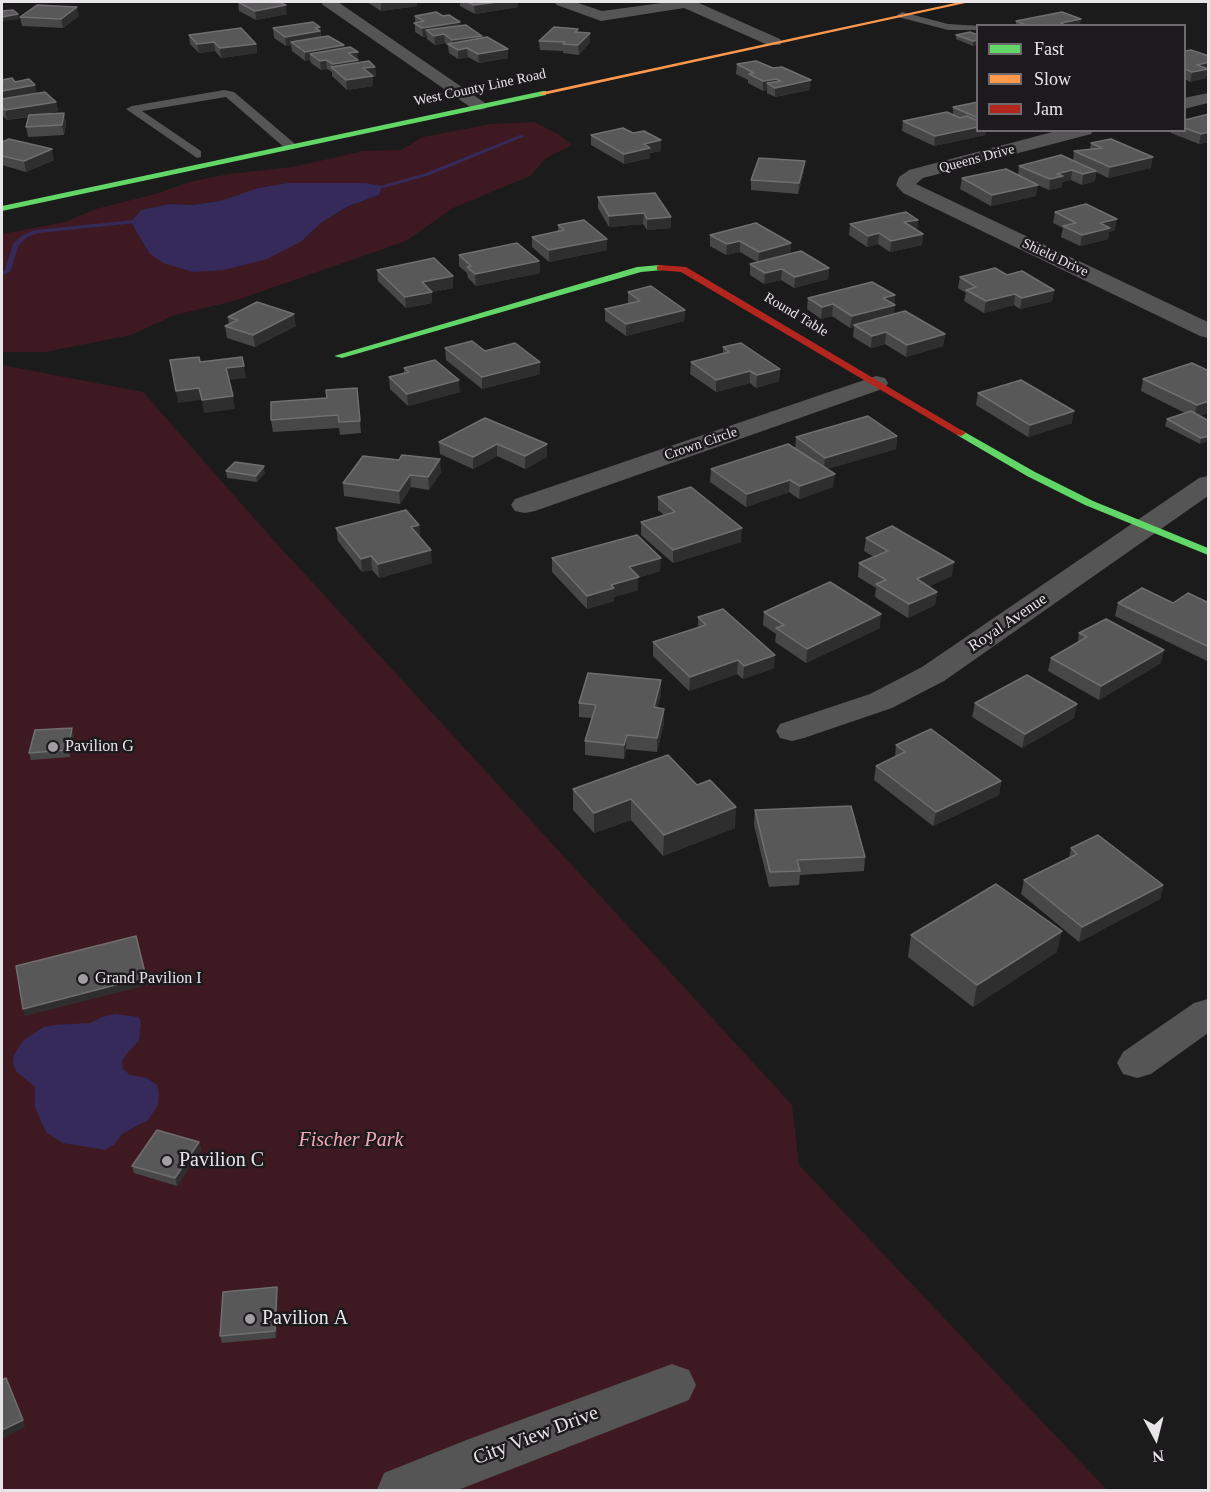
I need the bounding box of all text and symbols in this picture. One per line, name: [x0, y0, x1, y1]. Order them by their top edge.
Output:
legend: [976, 24, 1186, 132]
text: Fast: [1034, 39, 1064, 59]
street label: West County Line Road: [412, 66, 548, 110]
text: Slow: [1034, 69, 1071, 89]
text: Jam: [1034, 99, 1063, 119]
street label: Queens Drive: [937, 141, 1017, 177]
street label: Shield Drive: [1019, 235, 1091, 281]
street label: Round Table: [761, 289, 831, 341]
street label: Crown Circle: [662, 424, 740, 464]
street label: Royal Avenue: [965, 590, 1051, 656]
place label: Pavilion G: [65, 737, 134, 757]
marker: Pavilion G: [46, 740, 60, 754]
place label: Grand Pavilion I: [95, 969, 202, 989]
marker: Grand Pavilion I: [76, 972, 90, 986]
park label: Fischer Park: [299, 1129, 403, 1153]
place label: Pavilion C: [179, 1149, 264, 1173]
marker: Pavilion C: [160, 1154, 174, 1168]
place label: Pavilion A: [262, 1307, 348, 1331]
marker: Pavilion A: [243, 1312, 257, 1326]
street label: City View Drive: [470, 1401, 602, 1471]
north arrow: [1126, 1408, 1186, 1468]
text: N: [1151, 1447, 1165, 1466]

